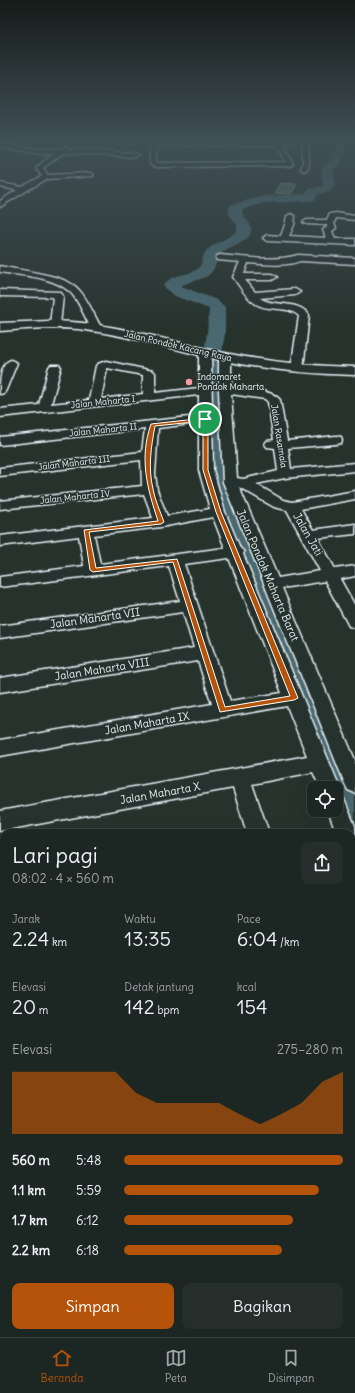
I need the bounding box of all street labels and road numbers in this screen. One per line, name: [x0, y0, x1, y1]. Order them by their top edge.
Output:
street label: Jalan Pondok Kacang Raya: [123, 328, 233, 363]
street label: Jalan Maharta I: [70, 393, 136, 410]
street label: Jalan Rasamala: [269, 403, 290, 469]
street label: Jalan Maharta II: [68, 420, 138, 439]
street label: Jalan Maharta III: [37, 453, 111, 472]
street label: Jalan Maharta IV: [39, 487, 111, 506]
street label: Jalan Pondok Maharta Barat: [234, 507, 302, 643]
street label: Jalan Jati: [290, 510, 326, 558]
street label: Jalan Maharta VII: [49, 605, 141, 631]
street label: Jalan Maharta VIII: [54, 655, 151, 683]
street label: Jalan Maharta IX: [103, 709, 191, 737]
street label: Jalan Maharta X: [119, 779, 201, 807]

